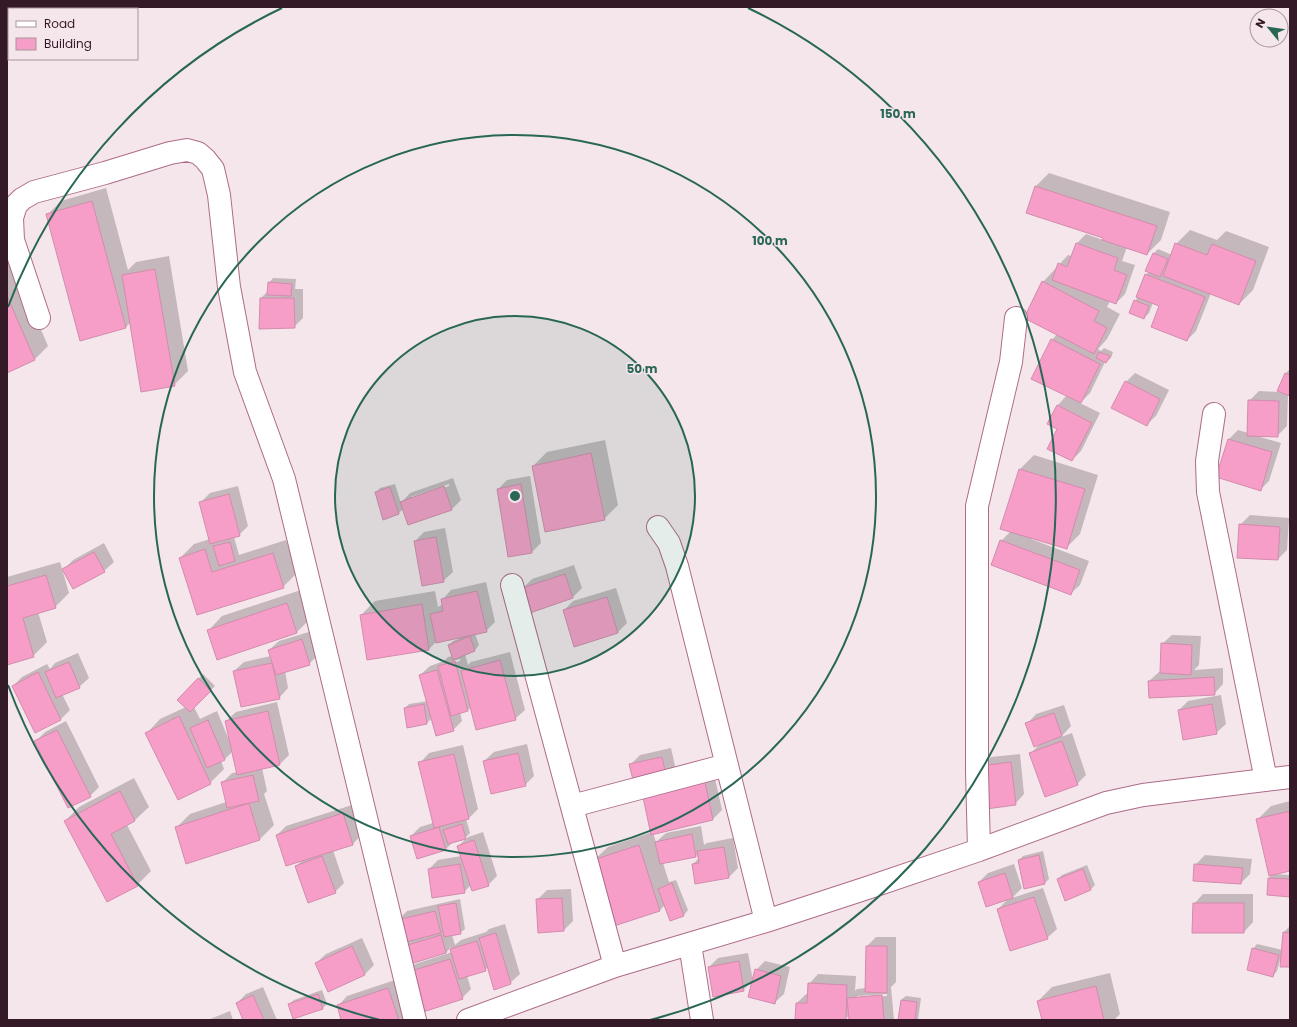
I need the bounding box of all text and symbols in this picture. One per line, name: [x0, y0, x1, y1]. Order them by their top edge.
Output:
legend: [8, 8, 138, 60]
north arrow: [1249, 8, 1289, 48]
text: Road: [44, 15, 75, 32]
text: N: [1251, 16, 1269, 31]
text: Building: [44, 35, 92, 52]
text: 150 m: [880, 105, 916, 122]
text: 100 m: [752, 232, 788, 249]
text: 50 m: [627, 360, 658, 377]
centre of rings: [508, 489, 522, 503]

